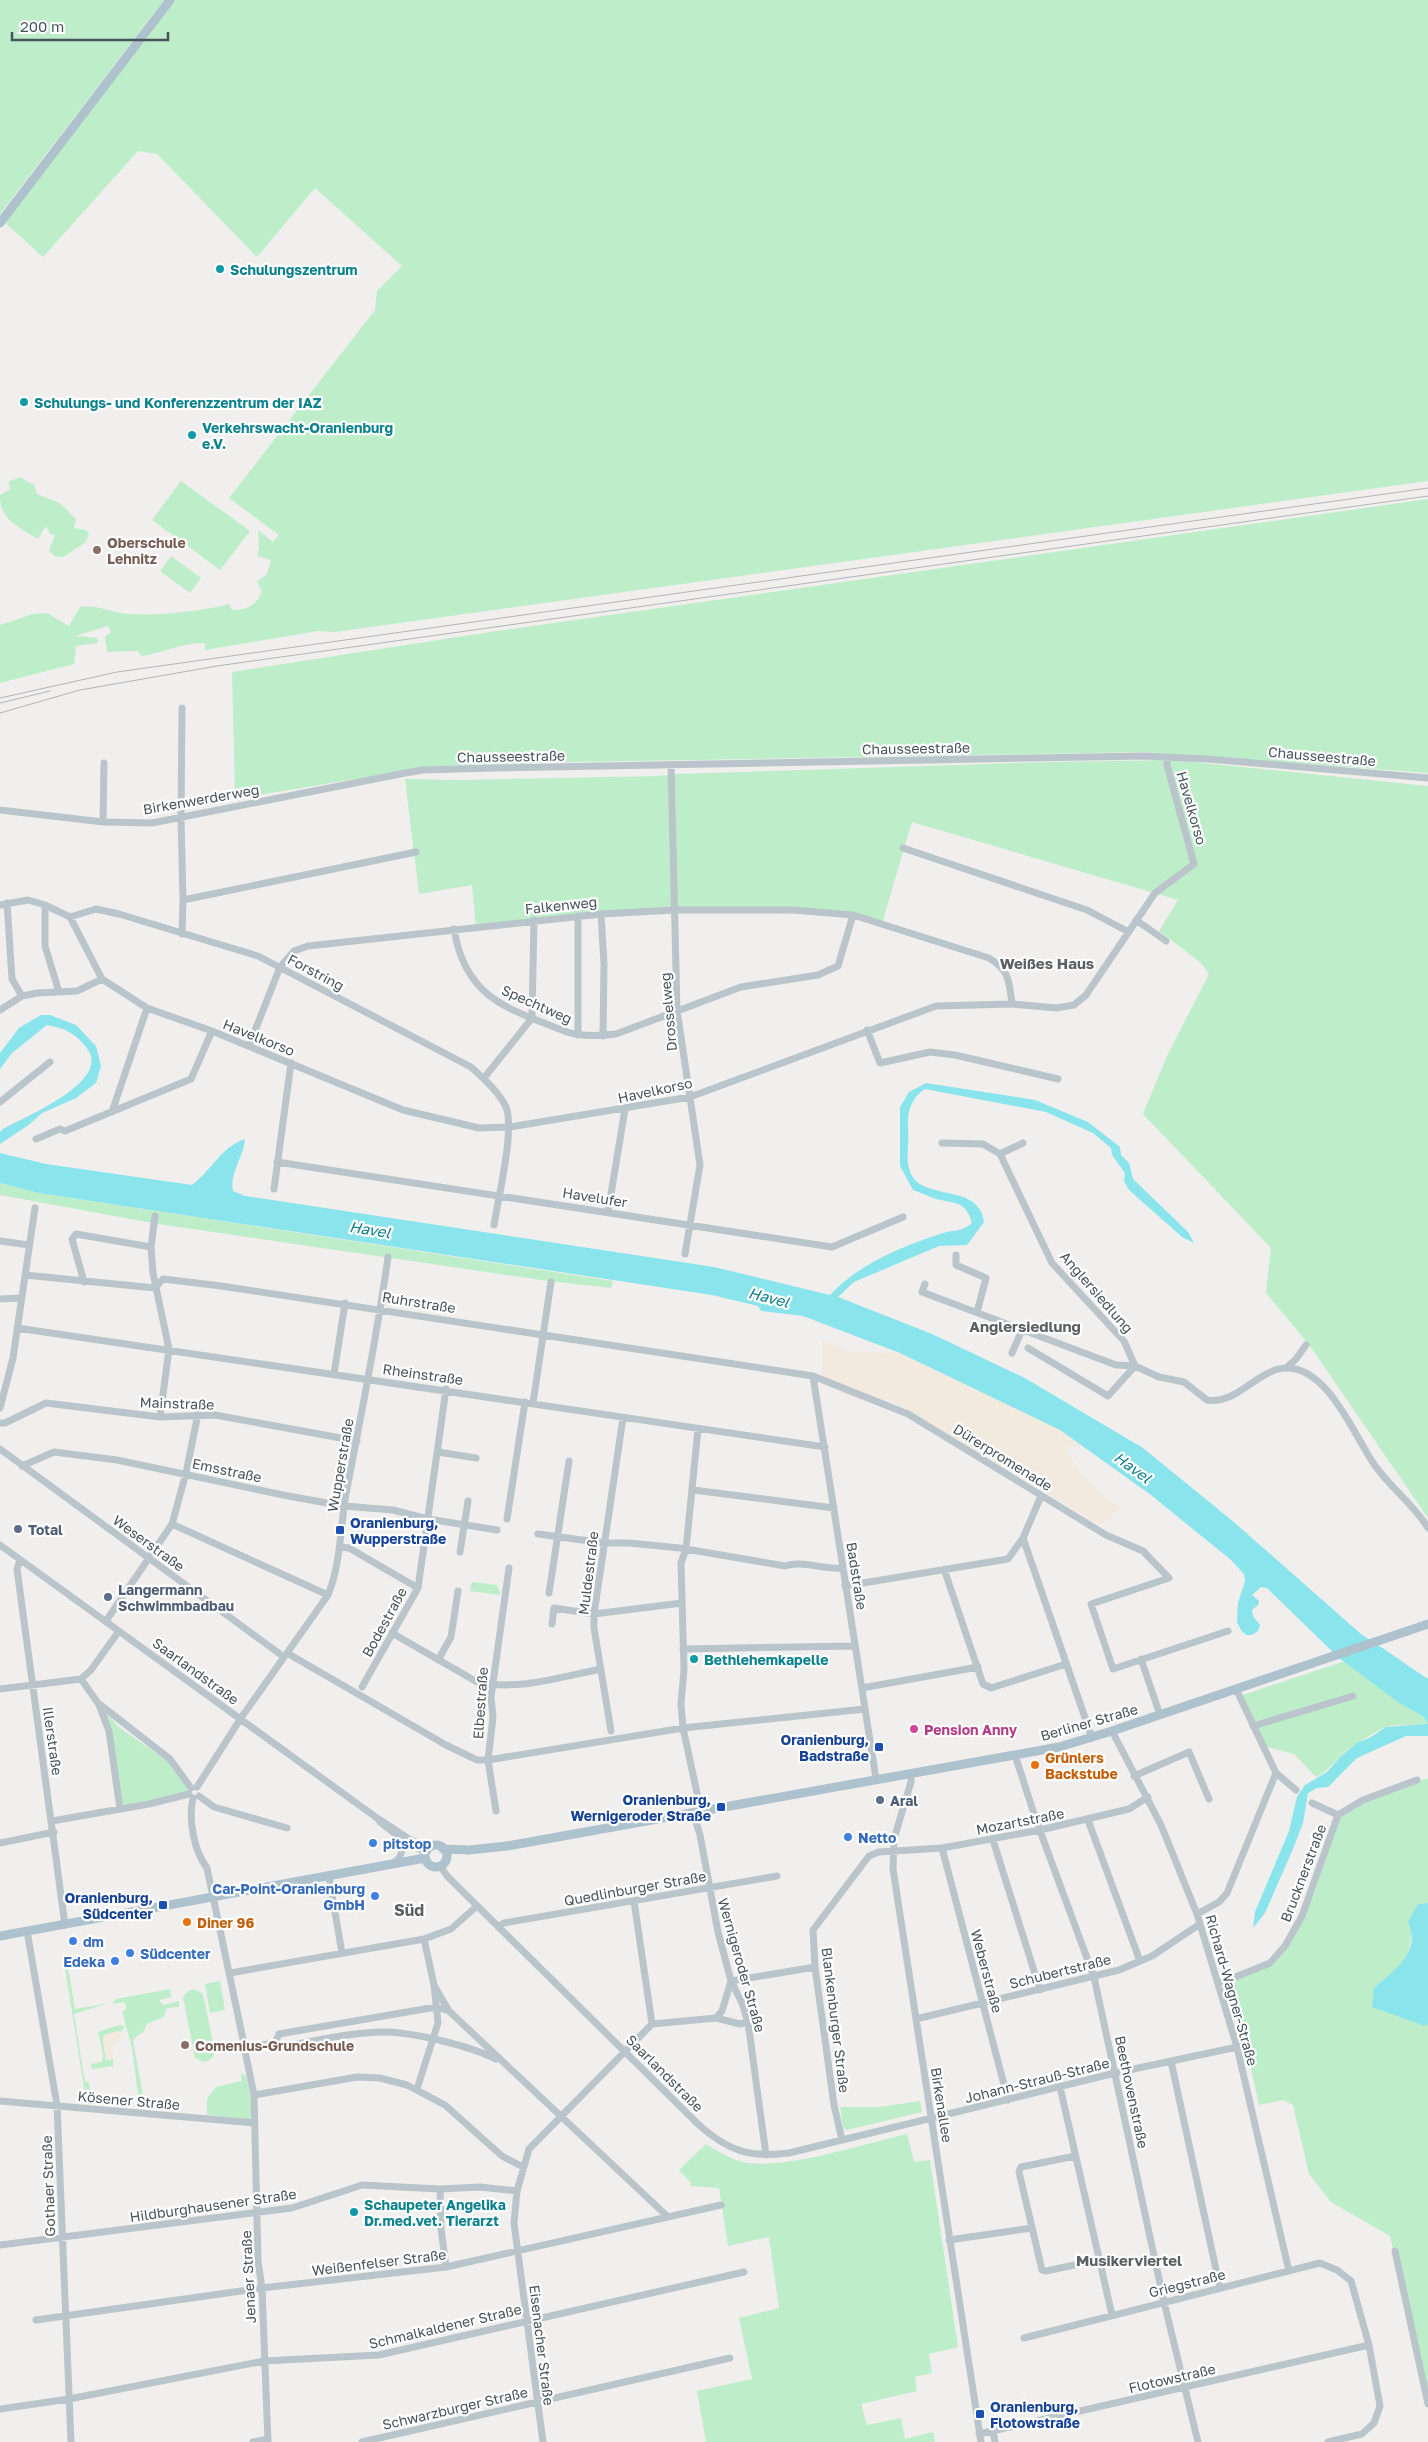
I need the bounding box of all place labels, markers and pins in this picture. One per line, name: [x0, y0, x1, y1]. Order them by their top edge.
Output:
place label: Schulungszentrum: [230, 261, 358, 278]
marker: Schulungszentrum: [214, 263, 226, 275]
place label: Schulungs- und Konferenzzentrum der IAZ: [34, 394, 322, 411]
marker: Schulungs- und Konferenzzentrum der IAZ: [18, 396, 30, 408]
place label: Verkehrswacht-Oranienburg e.V.: [202, 419, 393, 452]
marker: Verkehrswacht-Oranienburg e.V.: [186, 429, 198, 441]
place label: Oberschule Lehnitz: [107, 534, 186, 567]
marker: Oberschule Lehnitz: [91, 544, 103, 556]
place label: Oranienburg, Wupperstraße: [350, 1514, 446, 1547]
place label: Total: [28, 1521, 63, 1538]
marker: Total: [12, 1523, 24, 1535]
marker: Oranienburg, Wupperstraße: [334, 1524, 346, 1536]
place label: Langermann Schwimmbadbau: [118, 1581, 234, 1614]
marker: Langermann Schwimmbadbau: [102, 1591, 114, 1603]
place label: Bethlehemkapelle: [704, 1651, 829, 1668]
marker: Bethlehemkapelle: [688, 1653, 700, 1665]
place label: Pension Anny: [924, 1721, 1018, 1738]
marker: Pension Anny: [908, 1723, 920, 1735]
place label: Oranienburg, Badstraße: [781, 1731, 869, 1764]
marker: Oranienburg, Badstraße: [873, 1741, 885, 1753]
place label: Grünlers Backstube: [1045, 1749, 1118, 1782]
marker: Grünlers Backstube: [1029, 1759, 1041, 1771]
place label: Oranienburg, Wernigeroder Straße: [571, 1791, 711, 1824]
place label: Aral: [890, 1792, 918, 1809]
marker: Aral: [874, 1794, 886, 1806]
marker: Oranienburg, Wernigeroder Straße: [715, 1801, 727, 1813]
place label: Netto: [858, 1829, 896, 1846]
marker: Netto: [842, 1831, 854, 1843]
place label: pitstop: [383, 1835, 432, 1852]
marker: pitstop: [367, 1837, 379, 1849]
place label: Car-Point-Oranienburg GmbH: [212, 1880, 365, 1913]
place label: Oranienburg, Südcenter: [65, 1889, 154, 1922]
marker: Car-Point-Oranienburg GmbH: [369, 1890, 381, 1902]
marker: Oranienburg, Südcenter: [157, 1899, 169, 1911]
place label: Diner 96: [197, 1914, 254, 1931]
marker: Diner 96: [181, 1916, 193, 1928]
place label: dm: [83, 1933, 104, 1950]
marker: dm: [67, 1935, 79, 1947]
place label: Südcenter: [140, 1945, 211, 1962]
marker: Südcenter: [124, 1947, 136, 1959]
place label: Edeka: [63, 1953, 105, 1970]
marker: Edeka: [109, 1955, 121, 1967]
place label: Comenius-Grundschule: [195, 2037, 354, 2054]
marker: Comenius-Grundschule: [179, 2039, 191, 2051]
place label: Schaupeter Angelika Dr.med.vet. Tierarzt: [364, 2196, 506, 2229]
marker: Schaupeter Angelika Dr.med.vet. Tierarzt: [348, 2206, 360, 2218]
place label: Oranienburg, Flotowstraße: [990, 2398, 1080, 2431]
marker: Oranienburg, Flotowstraße: [974, 2408, 986, 2420]

